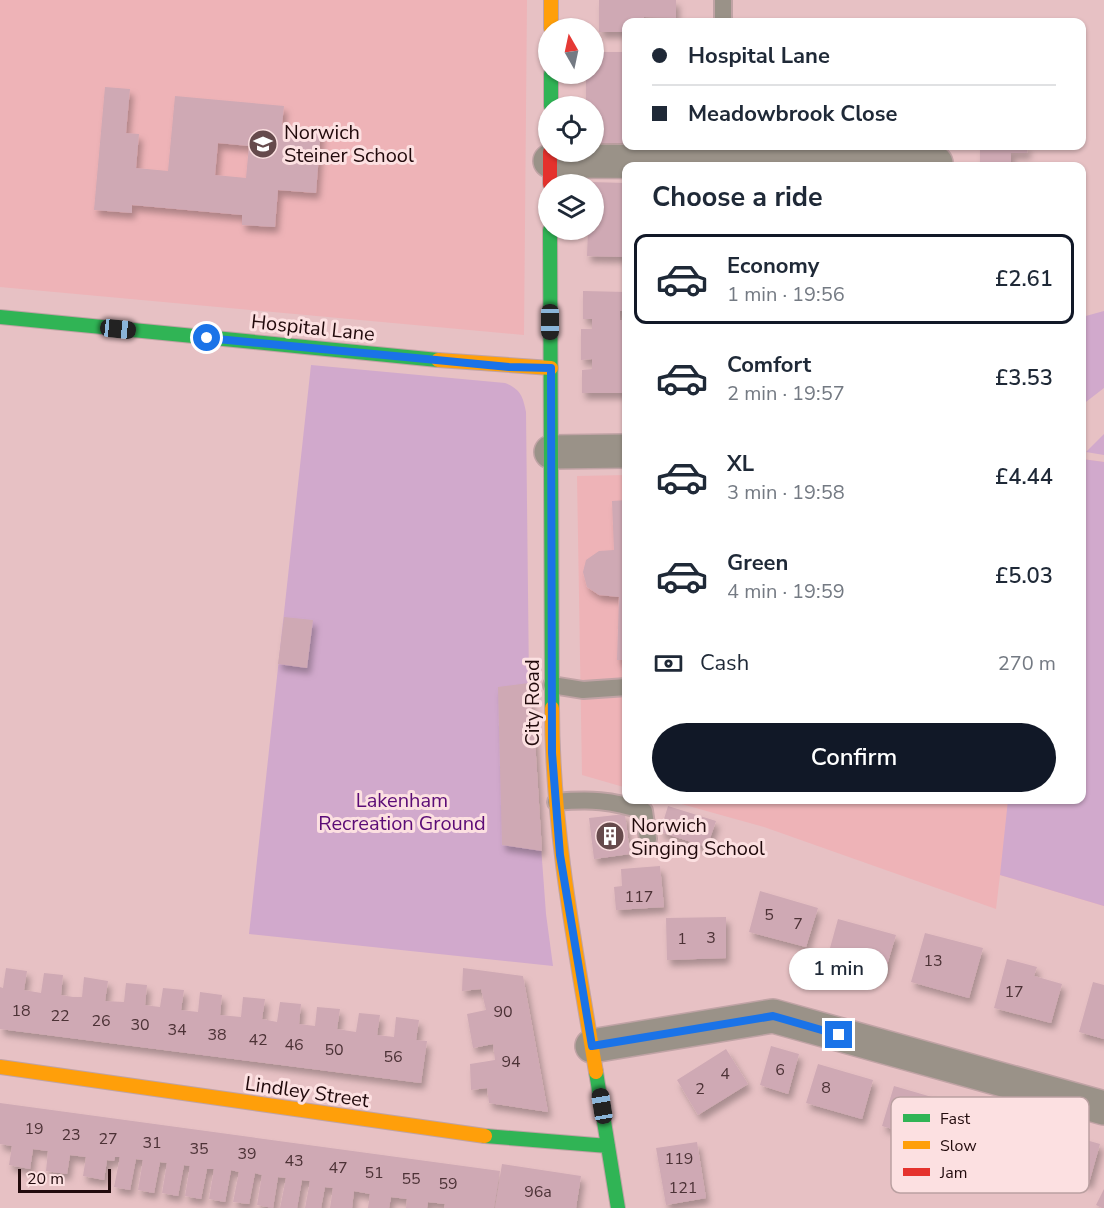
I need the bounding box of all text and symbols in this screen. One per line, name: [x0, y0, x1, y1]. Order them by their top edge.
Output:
north arrow: [538, 18, 604, 84]
map controls: [538, 18, 604, 240]
text: Hospital Lane: [688, 41, 830, 71]
button: locate: [538, 96, 604, 162]
text: Meadowbrook Close: [688, 99, 897, 129]
place label: Norwich Steiner School: [284, 119, 414, 169]
school or university icon: Norwich Steiner School: [247, 128, 279, 160]
button: layers: [538, 174, 604, 240]
text: Choose a ride: [652, 179, 823, 216]
text: Economy: [727, 251, 819, 281]
icon: car: [655, 252, 709, 306]
text: £2.61: [995, 264, 1053, 294]
text: 1 min · 19:56: [727, 281, 845, 308]
car: [541, 304, 559, 340]
street label: Hospital Lane: [250, 308, 376, 348]
car: [99, 318, 137, 340]
route start: [193, 324, 220, 351]
text: Comfort: [727, 350, 811, 380]
icon: car: [655, 351, 709, 405]
text: £3.53: [995, 363, 1053, 393]
text: 2 min · 19:57: [727, 380, 845, 407]
text: XL: [727, 449, 754, 479]
icon: car: [655, 450, 709, 504]
text: £4.44: [995, 462, 1053, 492]
text: 3 min · 19:58: [727, 479, 845, 506]
text: Green: [727, 548, 788, 578]
icon: car: [655, 549, 709, 603]
text: £5.03: [995, 561, 1053, 591]
text: 4 min · 19:59: [727, 578, 845, 605]
icon: cash: [652, 647, 685, 680]
text: Cash: [700, 648, 749, 678]
text: 270 m: [998, 650, 1056, 677]
street label: City Road: [519, 659, 546, 747]
button: Confirm: [652, 723, 1056, 792]
park label: Lakenham Recreation Ground: [318, 787, 486, 837]
place label: Norwich Singing School: [631, 812, 765, 862]
building icon: Norwich Singing School: [594, 820, 626, 852]
house number: 117: [625, 886, 653, 908]
house number: 5: [764, 904, 774, 926]
house number: 7: [793, 913, 803, 935]
house number: 3: [706, 927, 716, 949]
house number: 1: [677, 928, 687, 950]
callout: 1 min: [790, 948, 888, 990]
house number: 13: [923, 950, 943, 972]
text: 1 min: [813, 955, 864, 982]
house number: 17: [1004, 981, 1024, 1003]
house number: 18: [11, 1000, 31, 1022]
house number: 90: [493, 1001, 513, 1023]
house number: 22: [50, 1005, 70, 1027]
house number: 26: [91, 1010, 111, 1032]
house number: 30: [130, 1014, 150, 1036]
house number: 34: [167, 1019, 187, 1041]
route end: [825, 1021, 852, 1048]
house number: 38: [207, 1024, 227, 1046]
house number: 42: [248, 1029, 268, 1051]
house number: 46: [284, 1034, 304, 1056]
house number: 50: [324, 1039, 344, 1061]
house number: 56: [383, 1046, 403, 1068]
house number: 94: [501, 1051, 521, 1073]
house number: 6: [775, 1059, 785, 1081]
house number: 4: [720, 1063, 730, 1085]
street label: Lindley Street: [243, 1070, 372, 1114]
house number: 8: [821, 1077, 831, 1099]
house number: 2: [695, 1078, 705, 1100]
car: [590, 1087, 614, 1125]
legend: [891, 1097, 1089, 1193]
text: Fast: [940, 1108, 971, 1130]
house number: 19: [24, 1118, 44, 1140]
house number: 23: [61, 1124, 81, 1146]
house number: 27: [98, 1128, 118, 1150]
house number: 31: [142, 1132, 162, 1154]
text: Slow: [940, 1135, 977, 1157]
house number: 35: [189, 1138, 209, 1160]
house number: 39: [237, 1143, 257, 1165]
house number: 119: [665, 1148, 693, 1170]
house number: 43: [284, 1150, 304, 1172]
house number: 47: [328, 1157, 348, 1179]
house number: 51: [364, 1162, 384, 1184]
text: Jam: [939, 1162, 967, 1184]
scale bar: [18, 1166, 111, 1194]
text: 20 m: [27, 1168, 64, 1190]
house number: 55: [401, 1168, 421, 1190]
house number: 59: [438, 1173, 458, 1195]
house number: 121: [669, 1177, 697, 1199]
house number: 96a: [524, 1181, 552, 1203]

